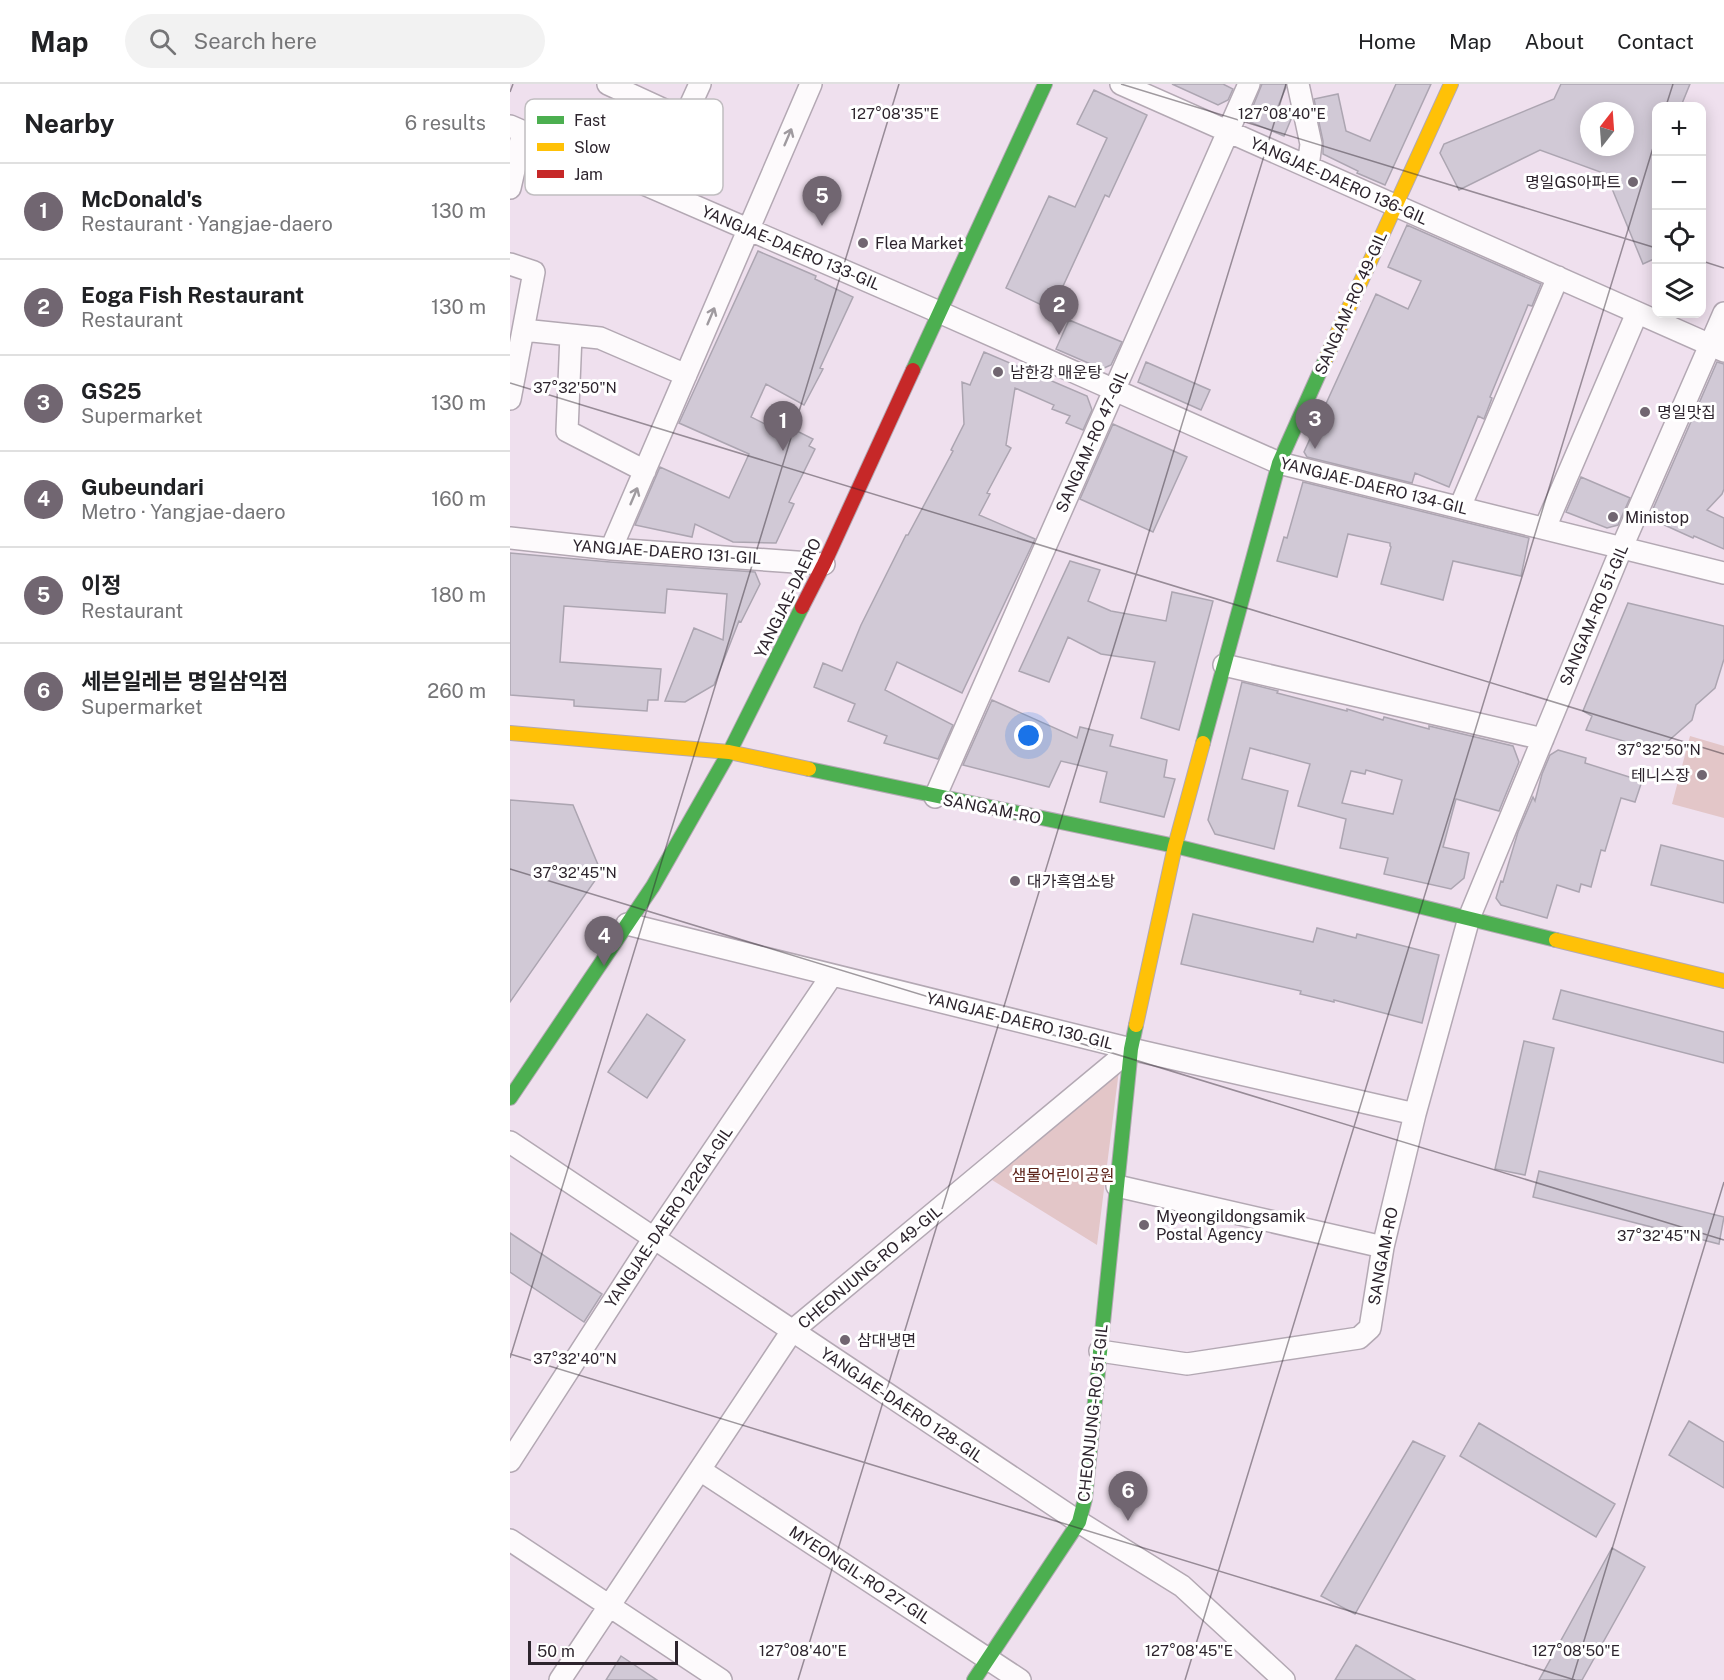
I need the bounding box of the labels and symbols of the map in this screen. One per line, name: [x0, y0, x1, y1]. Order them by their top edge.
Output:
legend: [525, 99, 723, 195]
north arrow: [1580, 102, 1634, 156]
text: 127°08'35"E: [851, 105, 939, 122]
text: 127°08'40"E: [1238, 105, 1326, 122]
text: Fast: [574, 111, 606, 130]
one-way arrow: [783, 129, 795, 147]
street label: YANGJAE-DAERO 136-GIL: [1247, 133, 1431, 229]
text: Slow: [574, 138, 611, 157]
text: Jam: [574, 165, 603, 184]
place label: 명일GS아파트: [1525, 173, 1621, 192]
marker: 명일GS아파트: [1626, 175, 1640, 189]
pin: 5: [802, 176, 842, 226]
street label: YANGJAE-DAERO 133-GIL: [699, 202, 883, 294]
street label: SANGAM-RO 49-GIL: [1311, 228, 1391, 378]
place label: Flea Market: [875, 234, 963, 253]
marker: Flea Market: [856, 236, 870, 250]
pin: 2: [1040, 286, 1078, 335]
one-way arrow: [706, 308, 718, 326]
place label: 남한강 매운탕: [1010, 363, 1102, 382]
marker: 남한강 매운탕: [991, 365, 1005, 379]
street label: SANGAM-RO 47-GIL: [1052, 366, 1132, 516]
text: 37°32'50"N: [533, 379, 617, 396]
pin: 3: [1296, 400, 1334, 449]
pin: 1: [764, 402, 802, 451]
place label: 명일맛집: [1657, 403, 1716, 422]
marker: 명일맛집: [1638, 405, 1652, 419]
street label: YANGJAE-DAERO 134-GIL: [1278, 453, 1470, 519]
one-way arrow: [629, 487, 641, 505]
place label: Ministop: [1625, 508, 1689, 527]
marker: Ministop: [1606, 510, 1620, 524]
street label: YANGJAE-DAERO: [751, 535, 825, 661]
street label: YANGJAE-DAERO 131-GIL: [572, 536, 762, 568]
street label: SANGAM-RO 51-GIL: [1556, 541, 1632, 689]
your location: [1014, 721, 1043, 750]
text: 37°32'50"N: [1617, 741, 1701, 758]
place label: 테니스장: [1631, 766, 1690, 785]
marker: 테니스장: [1695, 768, 1709, 782]
street label: SANGAM-RO: [941, 790, 1043, 828]
text: 37°32'45"N: [533, 864, 617, 881]
place label: 대가흑염소탕: [1027, 872, 1116, 891]
marker: 대가흑염소탕: [1008, 874, 1022, 888]
pin: 4: [584, 916, 623, 966]
street label: YANGJAE-DAERO 130-GIL: [924, 988, 1116, 1054]
street label: YANGJAE-DAERO 122GA-GIL: [601, 1123, 737, 1311]
park label: 샘물어린이공원: [1011, 1166, 1115, 1185]
street label: CHEONJUNG-RO 49-GIL: [794, 1201, 946, 1333]
street label: SANGAM-RO: [1364, 1205, 1402, 1307]
place label: Myeongildongsamik Postal Agency: [1156, 1207, 1306, 1244]
marker: Myeongildongsamik Postal Agency: [1137, 1218, 1151, 1232]
text: 37°32'45"N: [1617, 1227, 1701, 1244]
street label: CHEONJUNG-RO 51-GIL: [1074, 1323, 1112, 1503]
place label: 삼대냉면: [857, 1331, 916, 1350]
marker: 삼대냉면: [838, 1333, 852, 1347]
street label: YANGJAE-DAERO 128-GIL: [817, 1343, 987, 1467]
text: 37°32'40"N: [533, 1350, 617, 1367]
pin: 6: [1108, 1472, 1148, 1521]
street label: MYEONGIL-RO 27-GIL: [786, 1522, 934, 1628]
scale bar: [528, 1638, 678, 1666]
text: 127°08'40"E: [759, 1642, 847, 1659]
text: 127°08'45"E: [1145, 1642, 1233, 1659]
text: 127°08'50"E: [1532, 1642, 1620, 1659]

